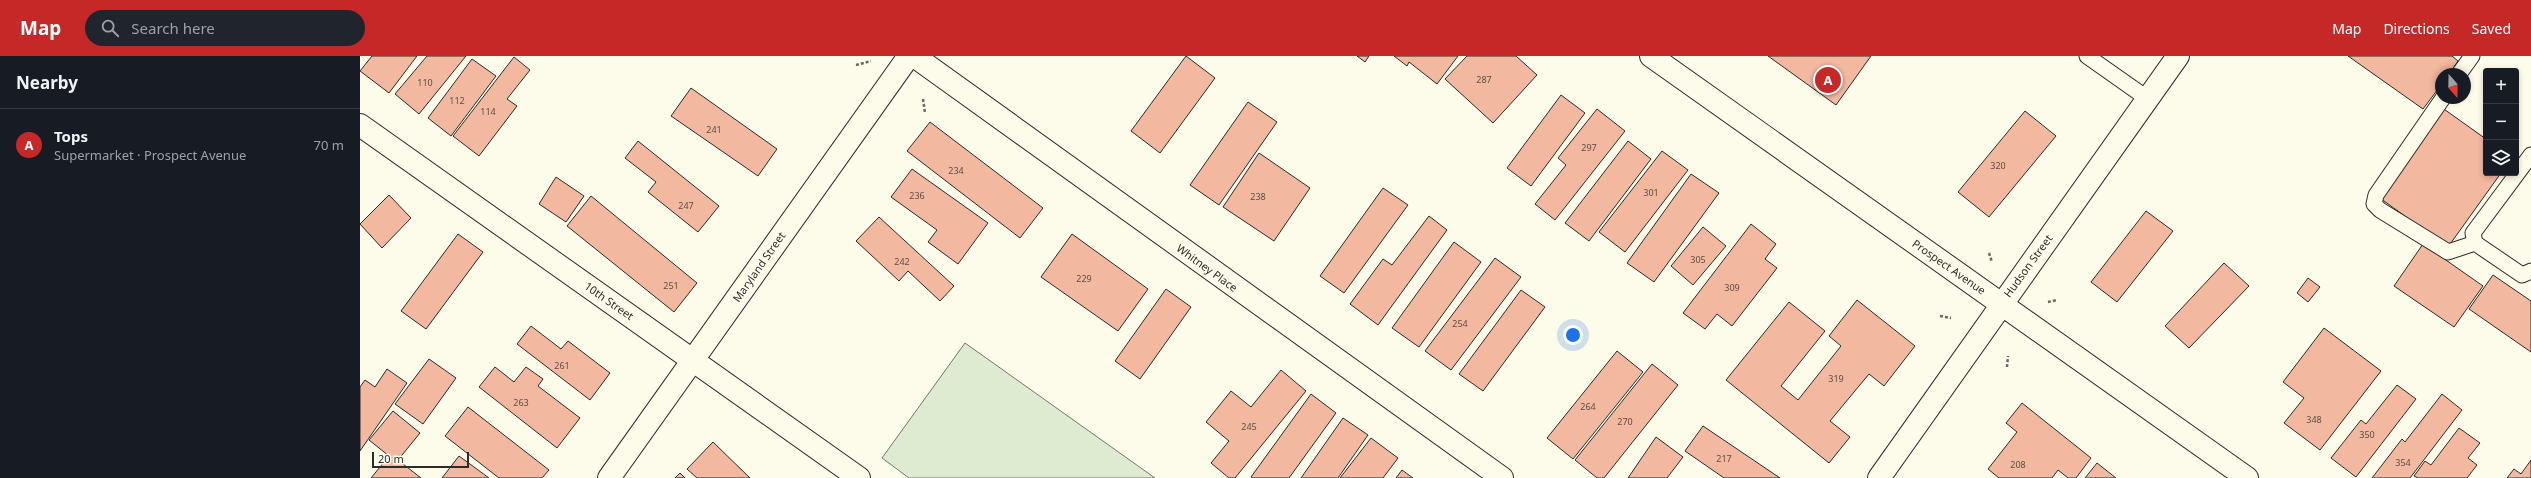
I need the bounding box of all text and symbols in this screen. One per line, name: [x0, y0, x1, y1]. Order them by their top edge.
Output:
search box: [85, 10, 365, 46]
text: Map: [20, 15, 61, 41]
icon: search: [99, 17, 121, 39]
text: Search here: [131, 18, 215, 38]
text: Map: [2332, 19, 2361, 38]
text: Directions: [2383, 19, 2450, 38]
text: Saved: [2472, 19, 2511, 38]
pin: A: [1815, 65, 1841, 95]
north arrow: [2435, 68, 2471, 104]
map controls: [2483, 68, 2519, 176]
button: +: [2483, 68, 2519, 104]
text: Nearby: [16, 71, 78, 94]
house number: 287: [1476, 73, 1492, 86]
house number: 110: [417, 76, 433, 89]
house number: 112: [449, 94, 465, 107]
button: −: [2483, 104, 2519, 140]
house number: 114: [480, 105, 496, 118]
house number: 241: [706, 123, 722, 136]
text: Tops: [54, 126, 88, 146]
text: A: [25, 136, 34, 154]
text: 70 m: [314, 136, 344, 154]
button: layers: [2483, 140, 2519, 176]
house number: 297: [1581, 141, 1597, 154]
text: Supermarket · Prospect Avenue: [54, 146, 246, 164]
house number: 320: [1990, 159, 2006, 172]
house number: 234: [948, 164, 964, 177]
house number: 301: [1643, 186, 1659, 199]
house number: 236: [909, 189, 925, 202]
house number: 238: [1250, 190, 1266, 203]
house number: 247: [678, 199, 694, 212]
street label: Maryland Street: [729, 229, 788, 305]
street label: Hudson Street: [2000, 231, 2055, 300]
street label: Prospect Avenue: [1910, 236, 1989, 298]
street label: Whitney Place: [1174, 240, 1241, 295]
house number: 305: [1690, 253, 1706, 266]
house number: 242: [894, 255, 910, 268]
house number: 229: [1076, 272, 1092, 285]
street label: 10th Street: [582, 278, 637, 323]
house number: 251: [663, 279, 679, 292]
house number: 309: [1724, 281, 1740, 294]
house number: 254: [1452, 317, 1468, 330]
your location: [1563, 325, 1583, 345]
house number: 261: [554, 359, 570, 372]
house number: 319: [1828, 372, 1844, 385]
house number: 263: [513, 396, 529, 409]
house number: 264: [1580, 400, 1596, 413]
house number: 348: [2306, 413, 2322, 426]
house number: 270: [1617, 415, 1633, 428]
house number: 245: [1241, 420, 1257, 433]
house number: 350: [2359, 428, 2375, 441]
scale bar: [372, 450, 469, 469]
text: 20 m: [378, 451, 404, 466]
house number: 217: [1716, 452, 1732, 465]
house number: 354: [2395, 456, 2411, 469]
house number: 208: [2010, 458, 2026, 471]

